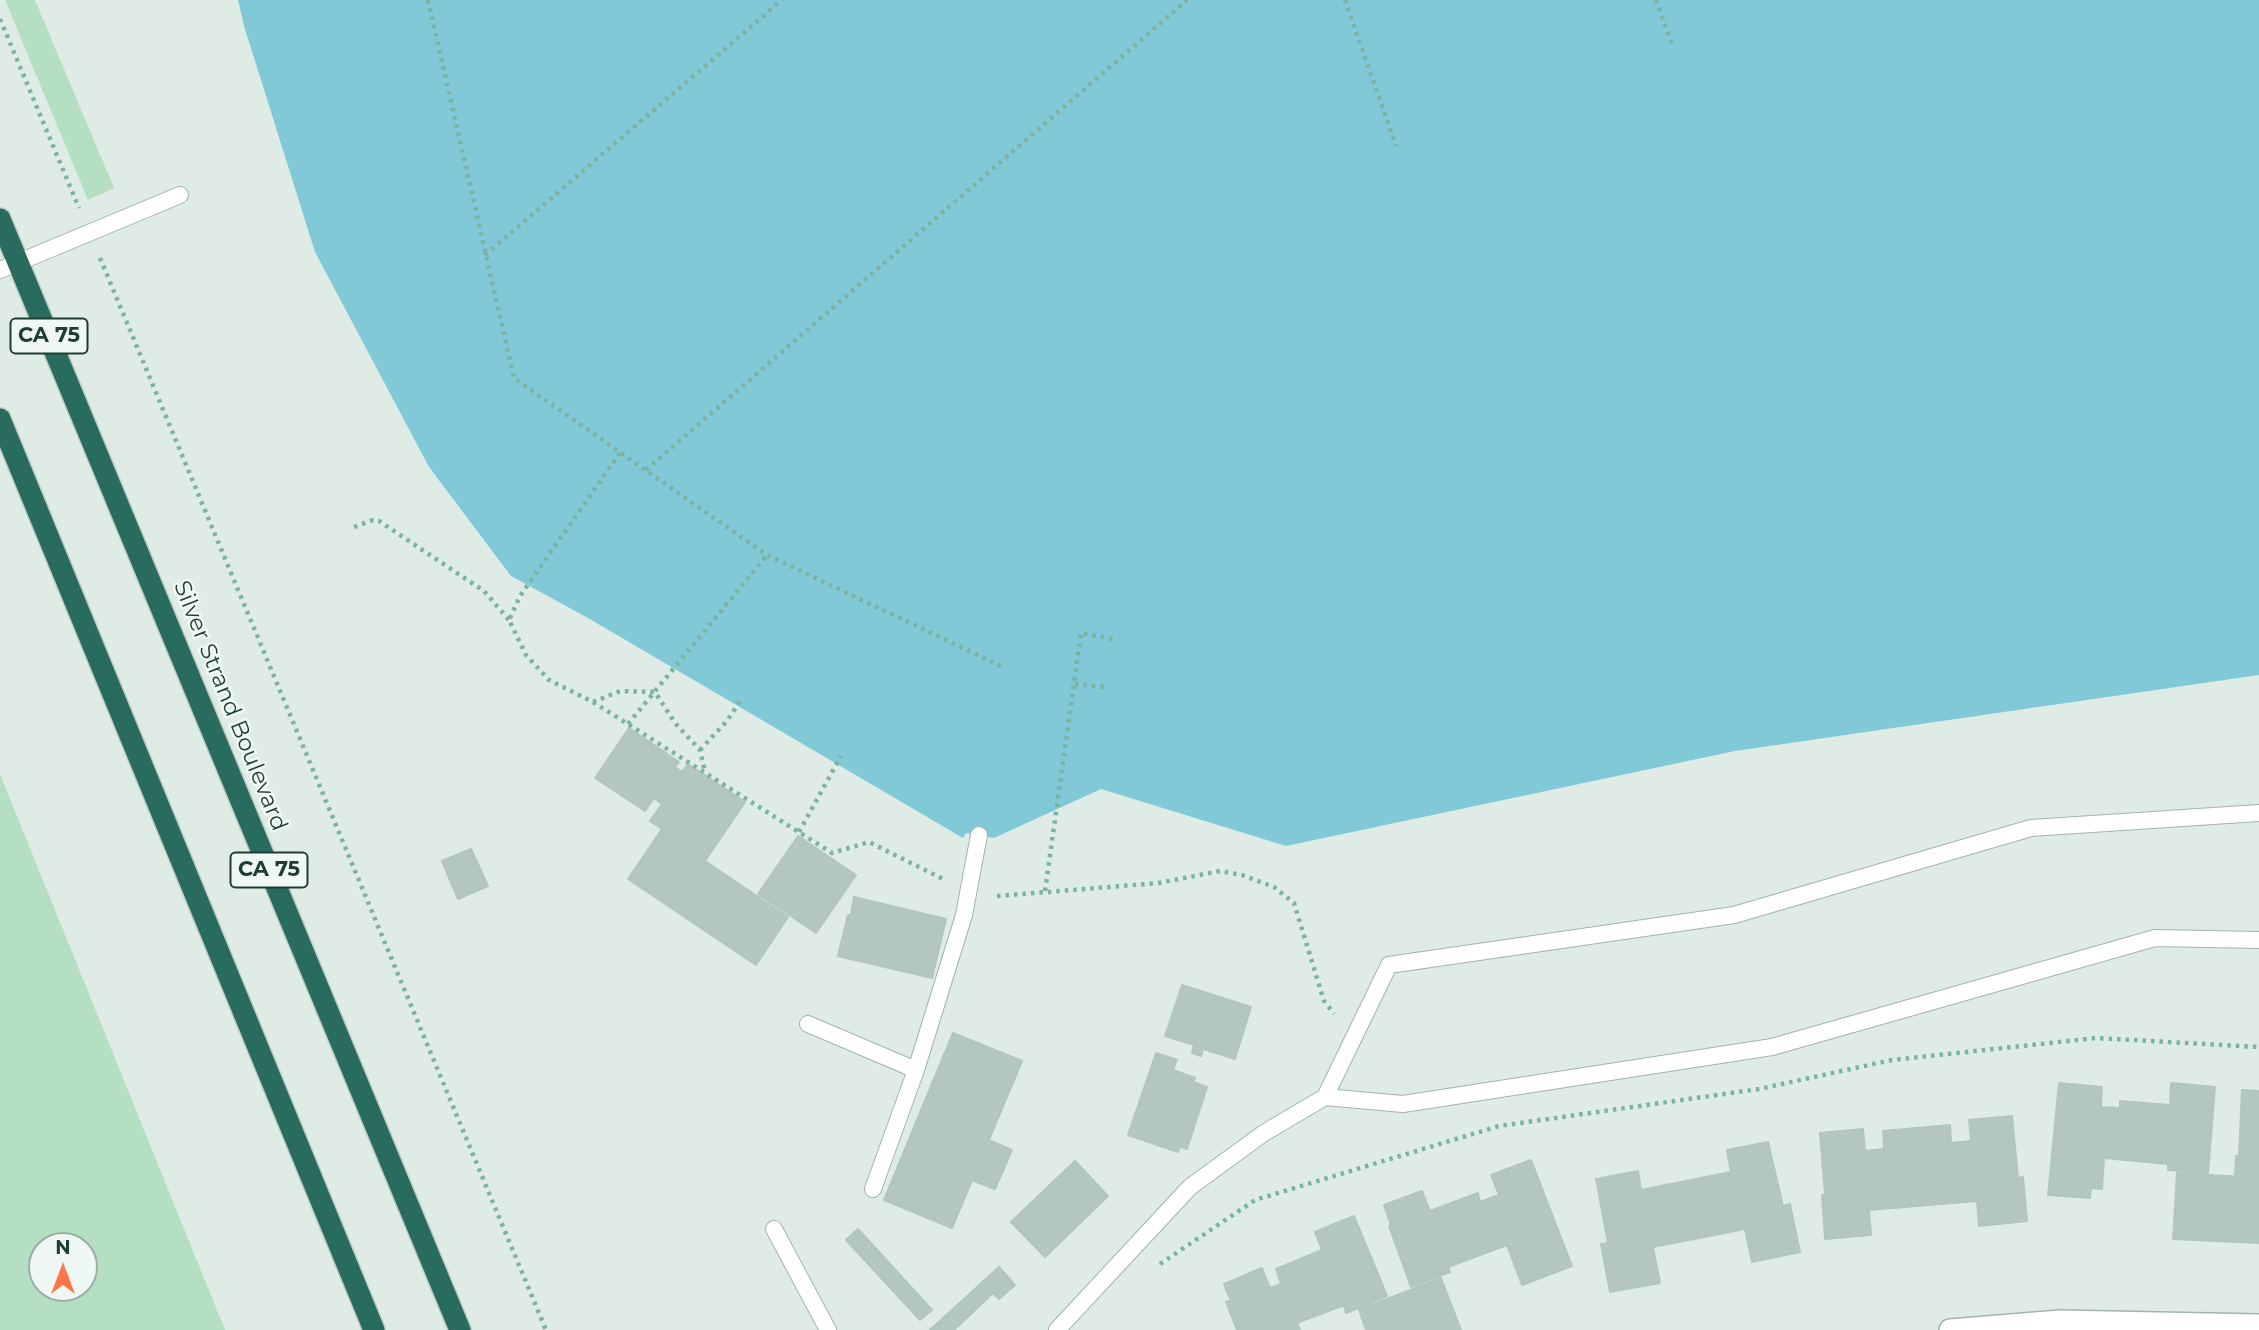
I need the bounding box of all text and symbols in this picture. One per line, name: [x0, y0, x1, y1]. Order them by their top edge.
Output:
road number: CA 75: [10, 318, 88, 354]
street label: Silver Strand Boulevard: [167, 577, 293, 835]
road number: CA 75: [230, 852, 308, 888]
north arrow: [28, 1232, 98, 1302]
text: N: [55, 1236, 71, 1259]

